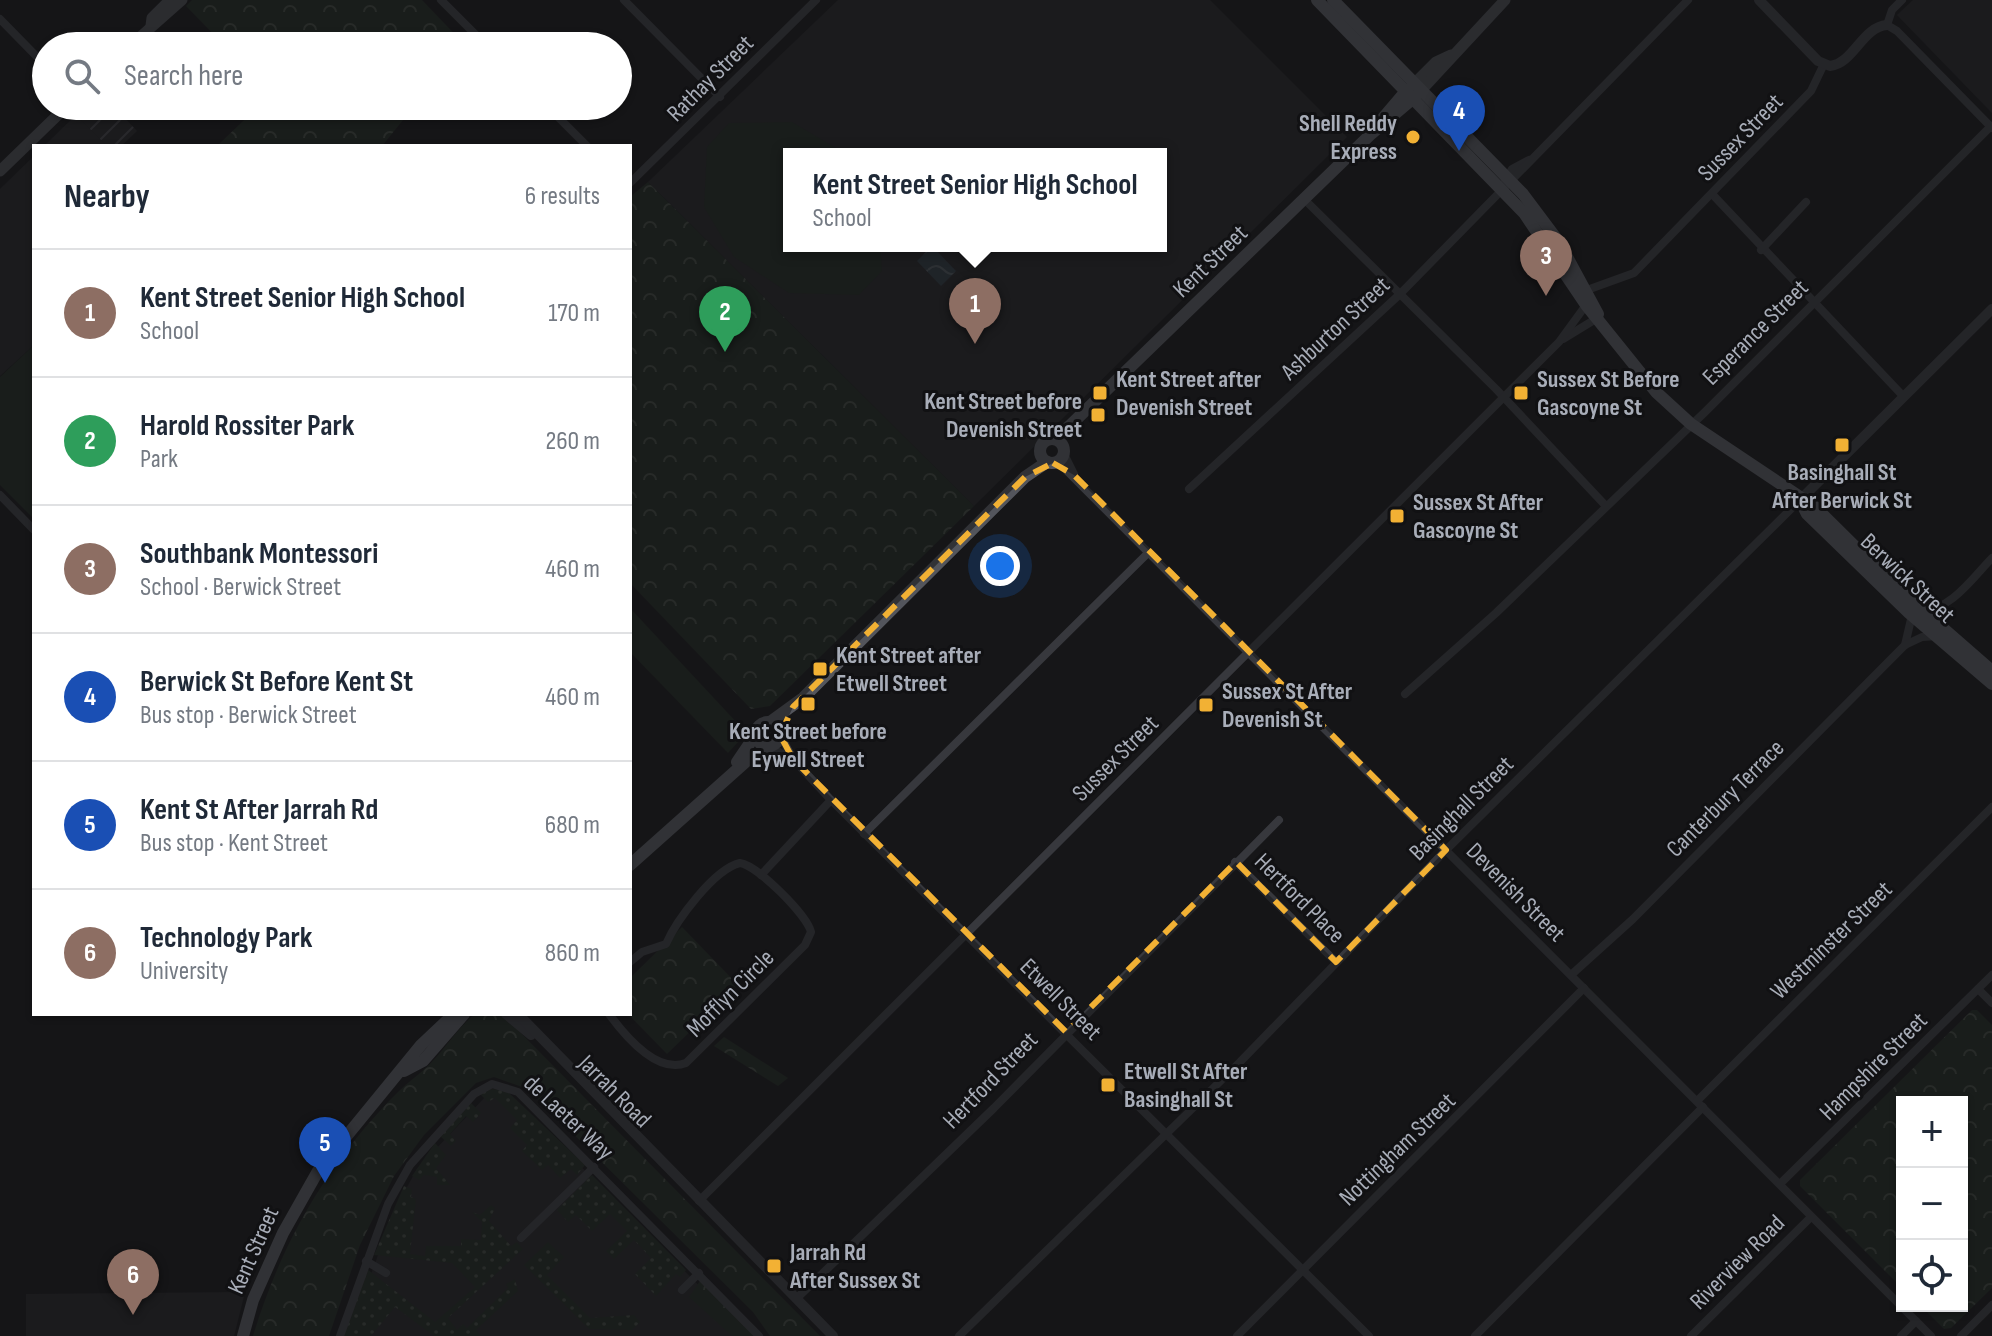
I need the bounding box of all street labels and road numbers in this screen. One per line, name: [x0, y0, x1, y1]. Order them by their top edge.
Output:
street label: Rathay Street: [661, 29, 760, 128]
street label: Sussex Street: [1692, 88, 1789, 187]
street label: Kent Street: [1167, 219, 1254, 304]
street label: Ashburton Street: [1274, 271, 1396, 387]
street label: Esperance Street: [1696, 273, 1814, 391]
street label: Berwick Street: [1854, 527, 1961, 629]
street label: Sussex Street: [1066, 709, 1165, 808]
street label: Canterbury Terrace: [1661, 734, 1790, 863]
street label: Basinghall Street: [1403, 750, 1520, 867]
street label: Devenish Street: [1460, 837, 1571, 948]
street label: Hertford Place: [1248, 847, 1351, 950]
street label: Westminster Street: [1765, 875, 1898, 1006]
street label: Mofflyn Circle: [680, 943, 780, 1043]
street label: Etwell Street: [1014, 952, 1108, 1046]
street label: Hampshire Street: [1813, 1006, 1933, 1126]
street label: Hertford Street: [937, 1026, 1044, 1135]
street label: Jarrah Road: [572, 1048, 657, 1134]
street label: de Laeter Way: [518, 1069, 619, 1166]
street label: Nottingham Street: [1333, 1087, 1462, 1212]
street label: Kent Street: [221, 1202, 285, 1298]
street label: Riverview Road: [1684, 1209, 1791, 1316]

